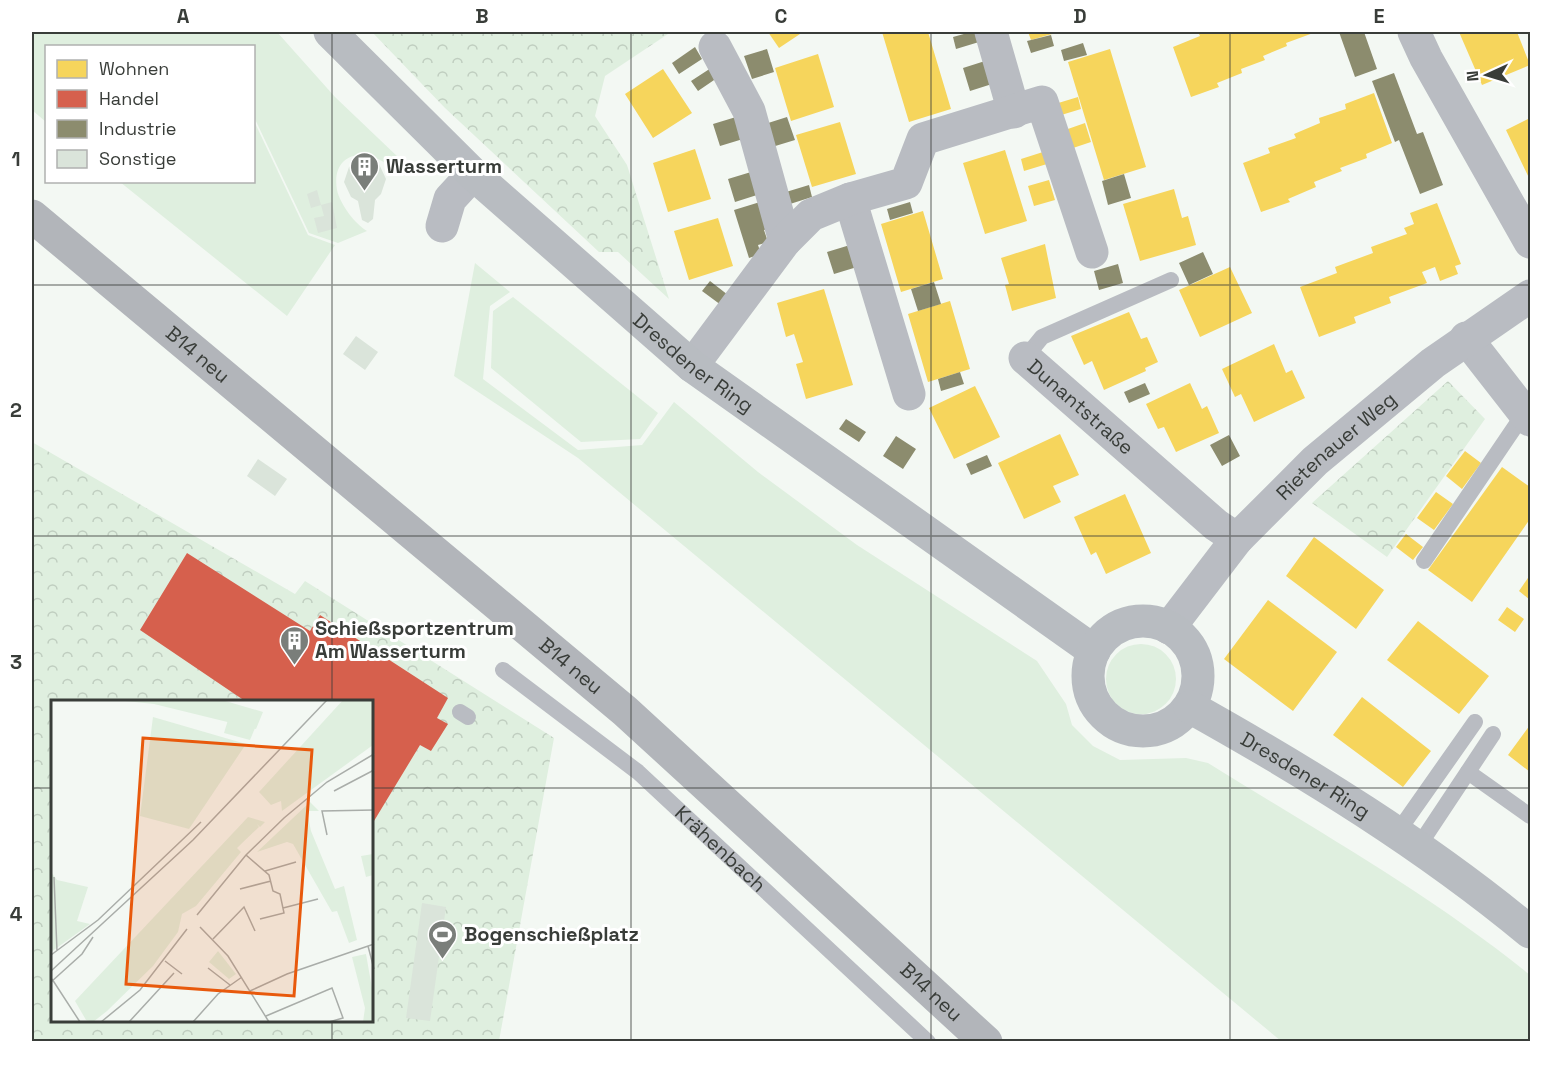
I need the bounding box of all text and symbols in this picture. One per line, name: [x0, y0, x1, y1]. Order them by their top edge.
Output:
text: A: [177, 3, 190, 29]
text: B: [475, 3, 489, 29]
text: C: [775, 3, 788, 29]
text: D: [1073, 3, 1087, 29]
text: E: [1373, 3, 1385, 29]
legend: [45, 45, 255, 183]
north arrow: [1457, 45, 1517, 105]
text: Wohnen: [99, 57, 169, 80]
text: N: [1462, 70, 1483, 82]
text: Handel: [99, 87, 159, 110]
text: Industrie: [99, 117, 176, 140]
text: 1: [11, 146, 21, 172]
text: Sonstige: [99, 147, 176, 170]
building icon: Wasserturm: [349, 150, 381, 192]
place label: Wasserturm: [386, 153, 502, 179]
street label: Dresdener Ring: [628, 307, 759, 419]
street label: B14 neu: [160, 320, 235, 389]
street label: Dunantstraße: [1022, 353, 1139, 460]
street label: Rietenauer Weg: [1270, 386, 1401, 506]
text: 2: [10, 397, 22, 423]
place label: Schießsportzentrum Am Wasserturm: [315, 615, 514, 664]
building icon: Schießsportzentrum Am Wasserturm: [278, 624, 310, 666]
street label: B14 neu: [534, 632, 608, 700]
text: 3: [10, 649, 22, 675]
inset map: [51, 700, 374, 1022]
street label: Dresdener Ring: [1236, 726, 1375, 825]
street label: Krähenbach: [669, 800, 772, 898]
text: 4: [10, 901, 23, 927]
sports icon: Bogenschießplatz: [427, 918, 459, 960]
place label: Bogenschießplatz: [464, 921, 639, 947]
street label: B14 neu: [895, 957, 968, 1027]

